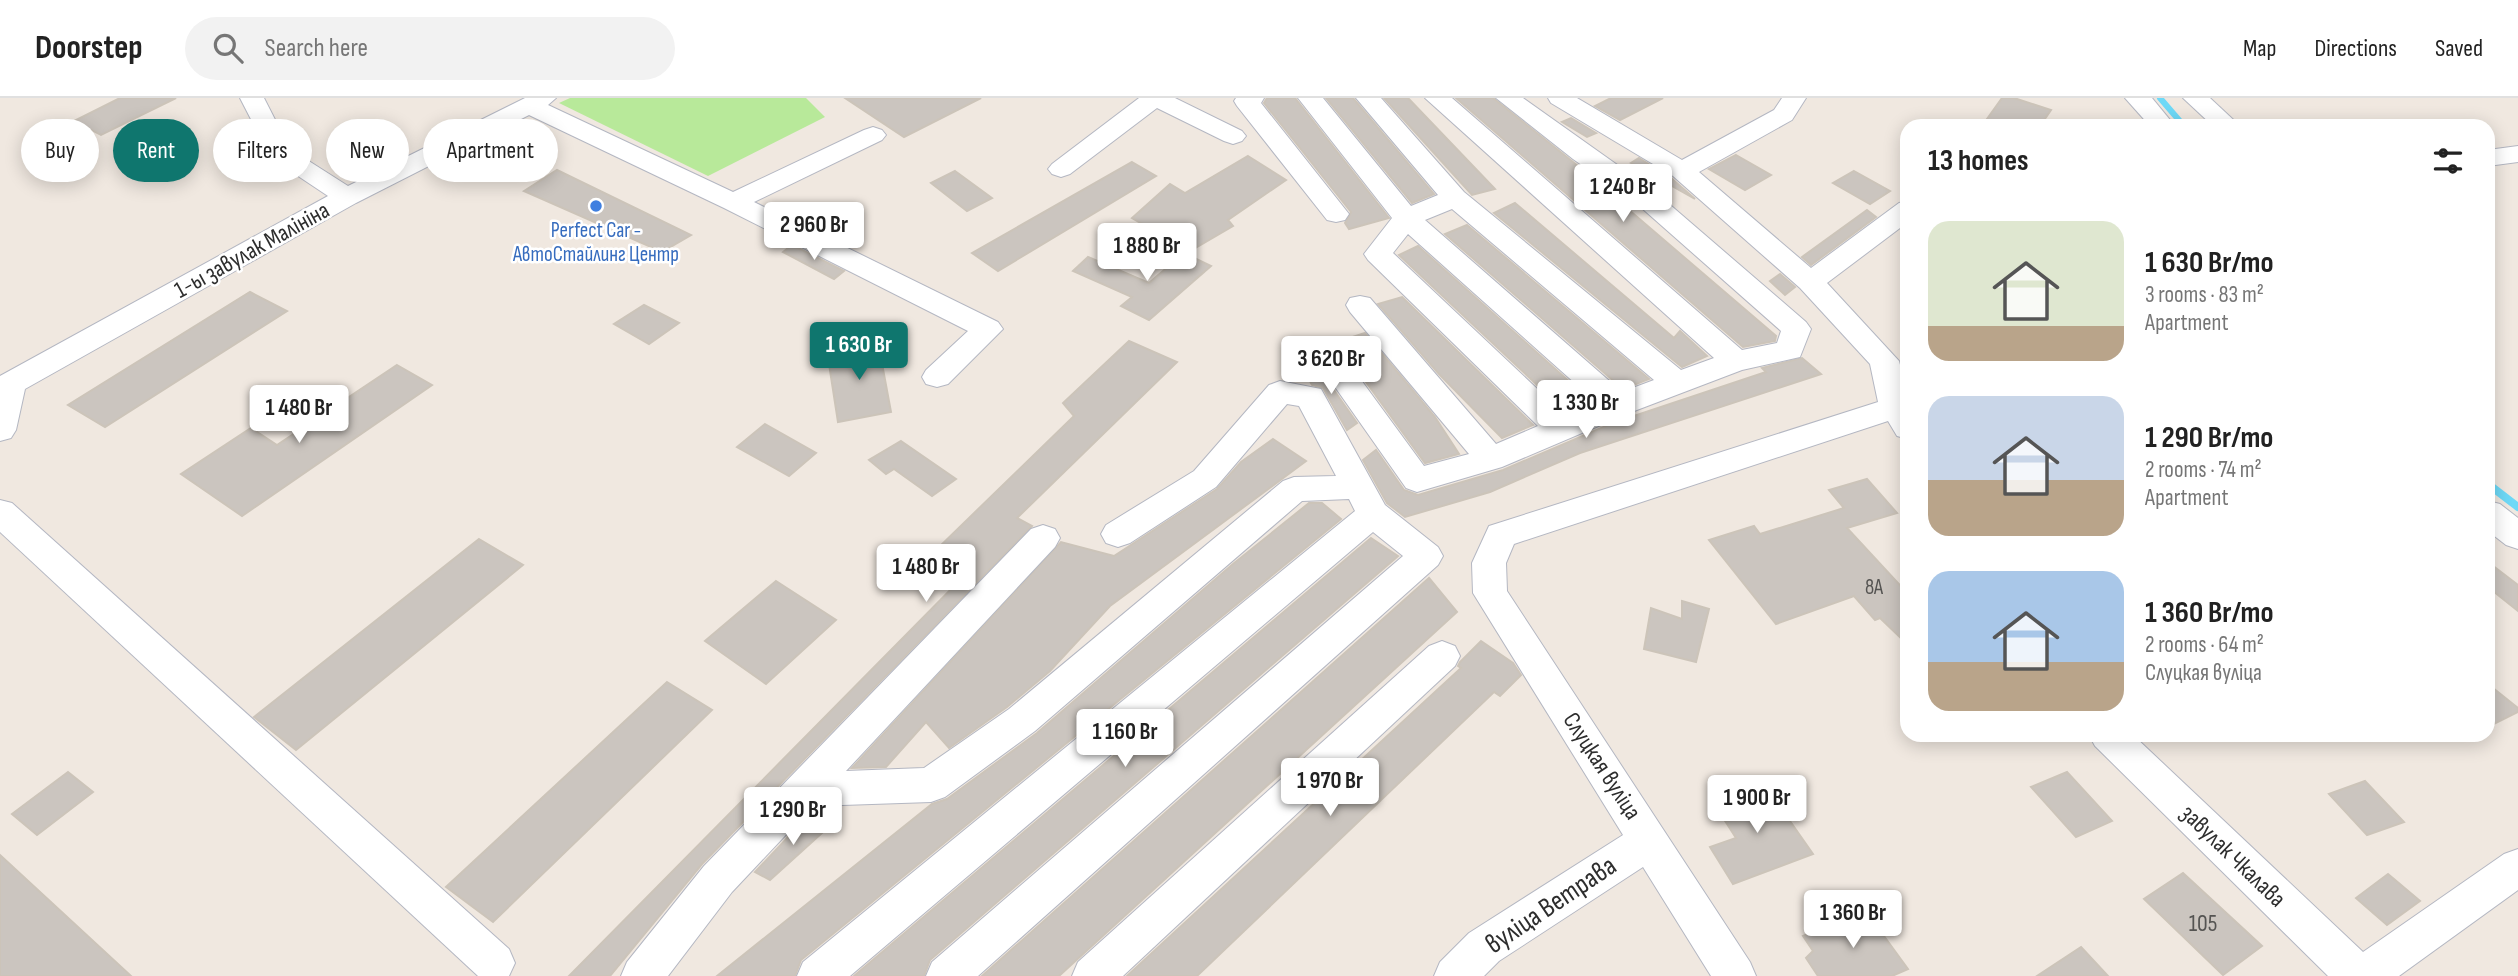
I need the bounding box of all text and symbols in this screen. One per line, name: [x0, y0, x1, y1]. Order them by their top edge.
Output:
search box: [185, 17, 675, 80]
text: Doorstep: [35, 28, 143, 68]
icon: search: [209, 29, 247, 67]
text: Search here: [265, 33, 368, 64]
text: Map: [2243, 34, 2276, 63]
text: Directions: [2314, 34, 2397, 63]
text: Saved: [2435, 34, 2483, 63]
chip: Buy: [21, 119, 99, 182]
chip: Rent: [113, 119, 199, 182]
chip: Filters: [213, 119, 312, 182]
chip: New: [326, 119, 409, 182]
chip: Apartment: [423, 119, 558, 182]
icon: filters: [2429, 142, 2467, 180]
text: 13 homes: [1928, 143, 2029, 179]
pin: 1 240 Br: [1551, 164, 1695, 224]
text: 1 240 Br: [1590, 173, 1656, 201]
street label: 1-ы завулак Малініна: [169, 195, 335, 305]
marker: Perfect Car - АвтоСтайлинг Центр: [588, 198, 604, 214]
pin: 2 960 Br: [742, 202, 886, 262]
text: 2 960 Br: [780, 211, 848, 239]
place label: Perfect Car - АвтоСтайлинг Центр: [512, 218, 679, 267]
pin: 1 880 Br: [1075, 223, 1219, 283]
text: 1 880 Br: [1114, 232, 1180, 260]
text: 1 630 Br/mo: [2145, 245, 2274, 281]
icon: home: [1984, 249, 2068, 333]
text: 3 rooms · 83 m²: [2145, 281, 2264, 309]
text: Apartment: [2145, 309, 2229, 337]
pin: 1 630 Br: [787, 322, 931, 382]
text: 1 630 Br: [826, 331, 892, 359]
pin: 3 620 Br: [1259, 336, 1403, 396]
text: 3 620 Br: [1297, 345, 1365, 373]
pin: 1 330 Br: [1514, 380, 1658, 440]
pin: 1 480 Br: [227, 386, 371, 445]
text: 1 330 Br: [1553, 389, 1619, 417]
text: 1 480 Br: [266, 394, 332, 422]
text: 1 290 Br/mo: [2145, 420, 2273, 456]
icon: home: [1984, 424, 2068, 508]
text: 2 rooms · 74 m²: [2145, 456, 2262, 484]
text: Apartment: [2145, 484, 2229, 512]
pin: 1 480 Br: [854, 545, 998, 604]
text: 1 480 Br: [893, 553, 959, 581]
house number: 8А: [1865, 575, 1884, 600]
text: 1 360 Br/mo: [2145, 595, 2274, 631]
icon: home: [1984, 599, 2068, 683]
text: 2 rooms · 64 m²: [2145, 631, 2264, 659]
text: Слуцкая вуліца: [2145, 659, 2262, 687]
street label: Слуцкая вуліца: [1557, 707, 1647, 825]
pin: 1 160 Br: [1053, 710, 1197, 769]
text: 1 160 Br: [1092, 718, 1158, 746]
pin: 1 970 Br: [1258, 758, 1402, 818]
text: 1 970 Br: [1297, 767, 1363, 795]
pin: 1 900 Br: [1685, 776, 1829, 835]
text: 1 900 Br: [1723, 784, 1791, 812]
pin: 1 290 Br: [721, 788, 865, 847]
text: 1 290 Br: [760, 796, 826, 824]
street label: завулак Чкалава: [2174, 799, 2292, 913]
street label: вуліца Ветрава: [1479, 849, 1623, 961]
pin: 1 360 Br: [1781, 890, 1925, 950]
text: 1 360 Br: [1820, 899, 1886, 927]
house number: 105: [2189, 909, 2217, 938]

